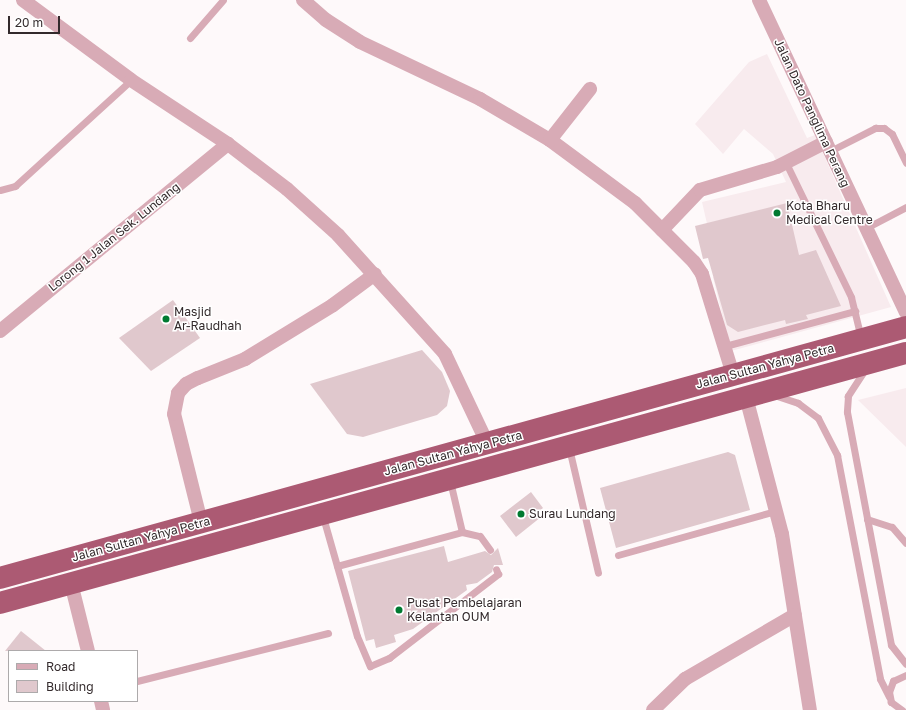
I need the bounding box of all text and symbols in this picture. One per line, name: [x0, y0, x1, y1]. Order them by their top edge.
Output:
scale bar: [10, 8, 62, 34]
text: 20 m: [15, 15, 43, 30]
street label: Jalan Dato Panglima Perang: [771, 37, 853, 189]
street label: Lorong 1 Jalan Sek. Lundang: [45, 179, 183, 295]
place label: Kota Bharu Medical Centre: [786, 199, 873, 227]
marker: Kota Bharu Medical Centre: [771, 207, 783, 219]
place label: Masjid Ar-Raudhah: [174, 305, 242, 333]
marker: Masjid Ar-Raudhah: [161, 314, 171, 324]
street label: Jalan Sultan Yahya Petra: [694, 341, 836, 391]
street label: Jalan Sultan Yahya Petra: [382, 428, 524, 478]
place label: Surau Lundang: [529, 507, 616, 521]
marker: Surau Lundang: [516, 509, 526, 519]
street label: Jalan Sultan Yahya Petra: [70, 514, 212, 564]
place label: Pusat Pembelajaran Kelantan OUM: [407, 596, 522, 624]
marker: Pusat Pembelajaran Kelantan OUM: [394, 605, 404, 615]
legend: [8, 650, 138, 702]
text: Road: [46, 659, 75, 674]
text: Building: [46, 679, 94, 694]

